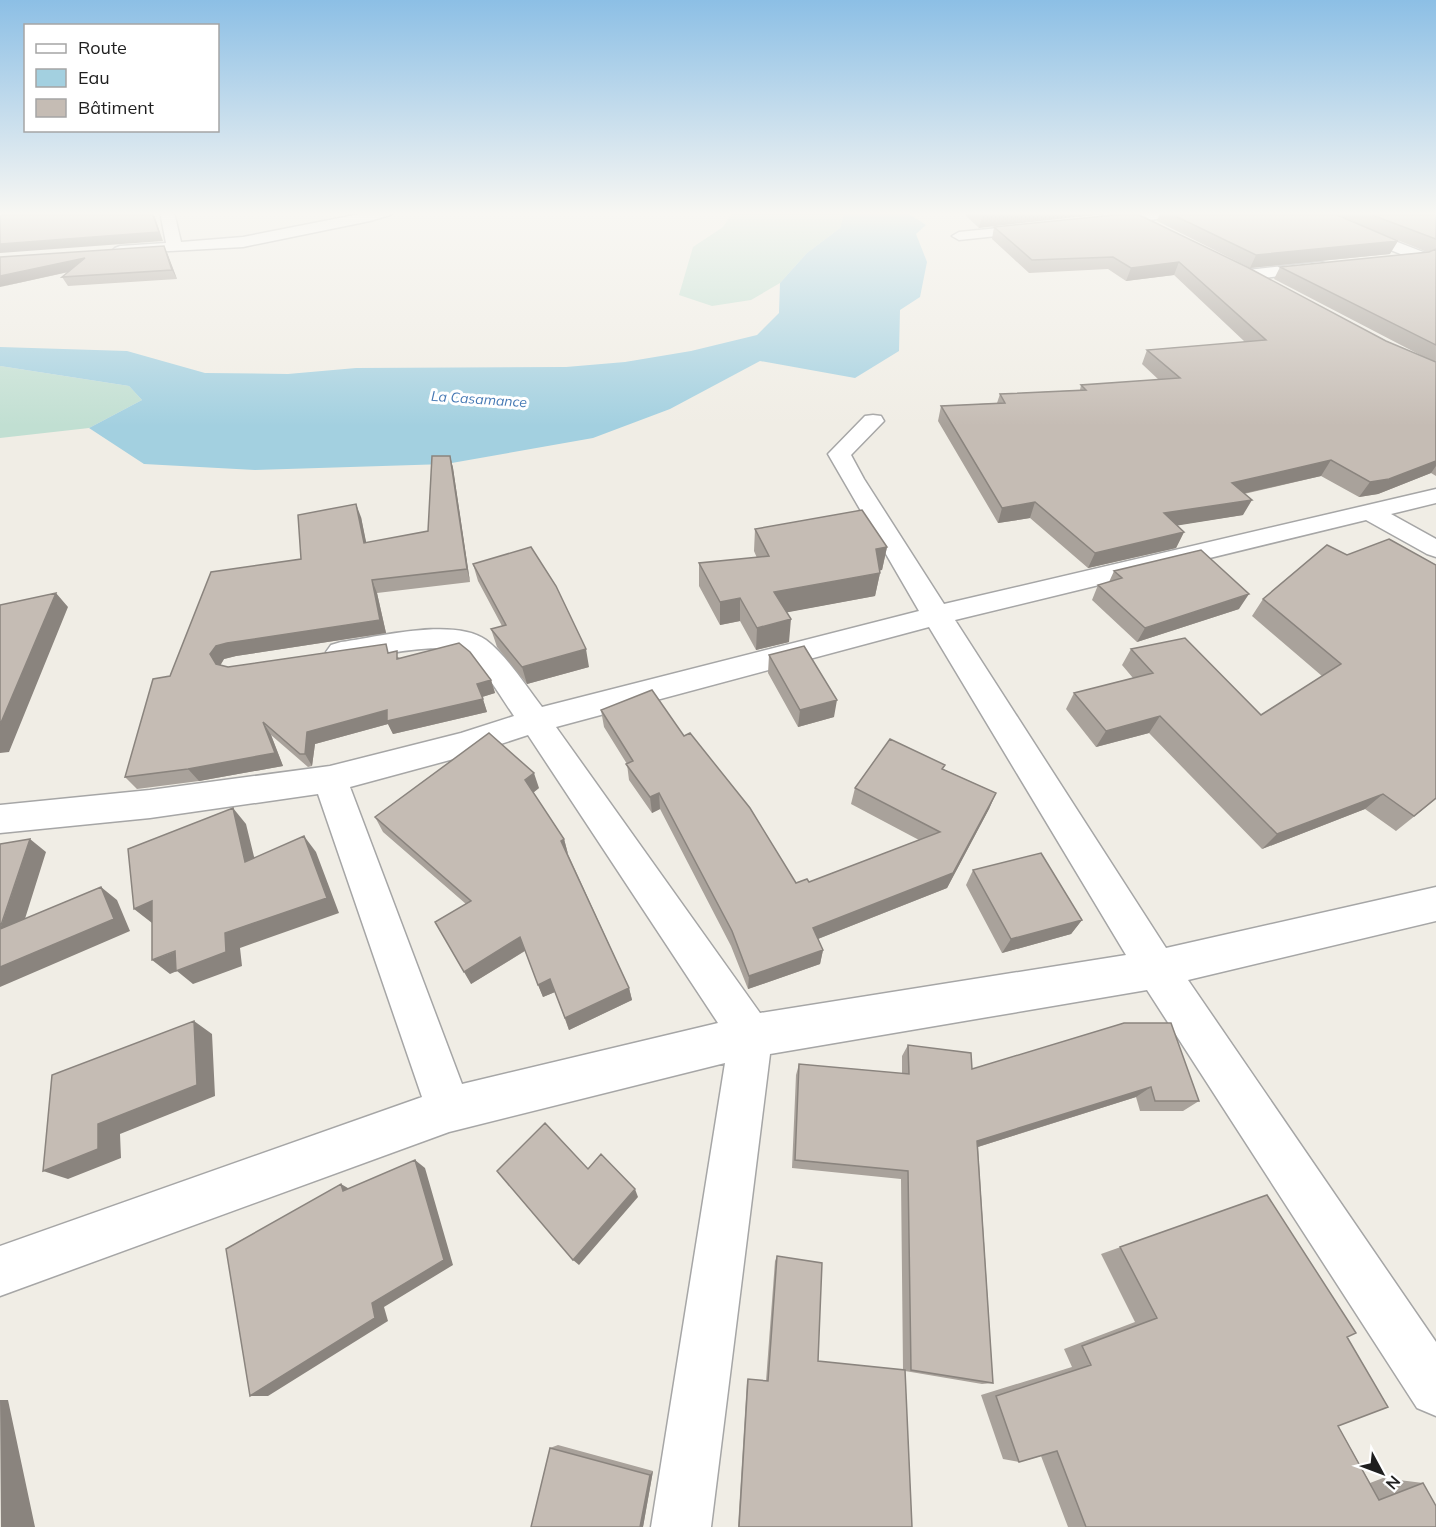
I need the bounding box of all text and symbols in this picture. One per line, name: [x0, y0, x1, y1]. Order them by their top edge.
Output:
legend: [24, 24, 219, 132]
text: Route: [78, 36, 127, 59]
text: Eau: [78, 66, 110, 89]
text: Bâtiment: [78, 96, 154, 119]
water label: La Casamance: [430, 387, 528, 411]
north arrow: [1352, 1443, 1412, 1503]
text: N: [1382, 1472, 1405, 1494]

